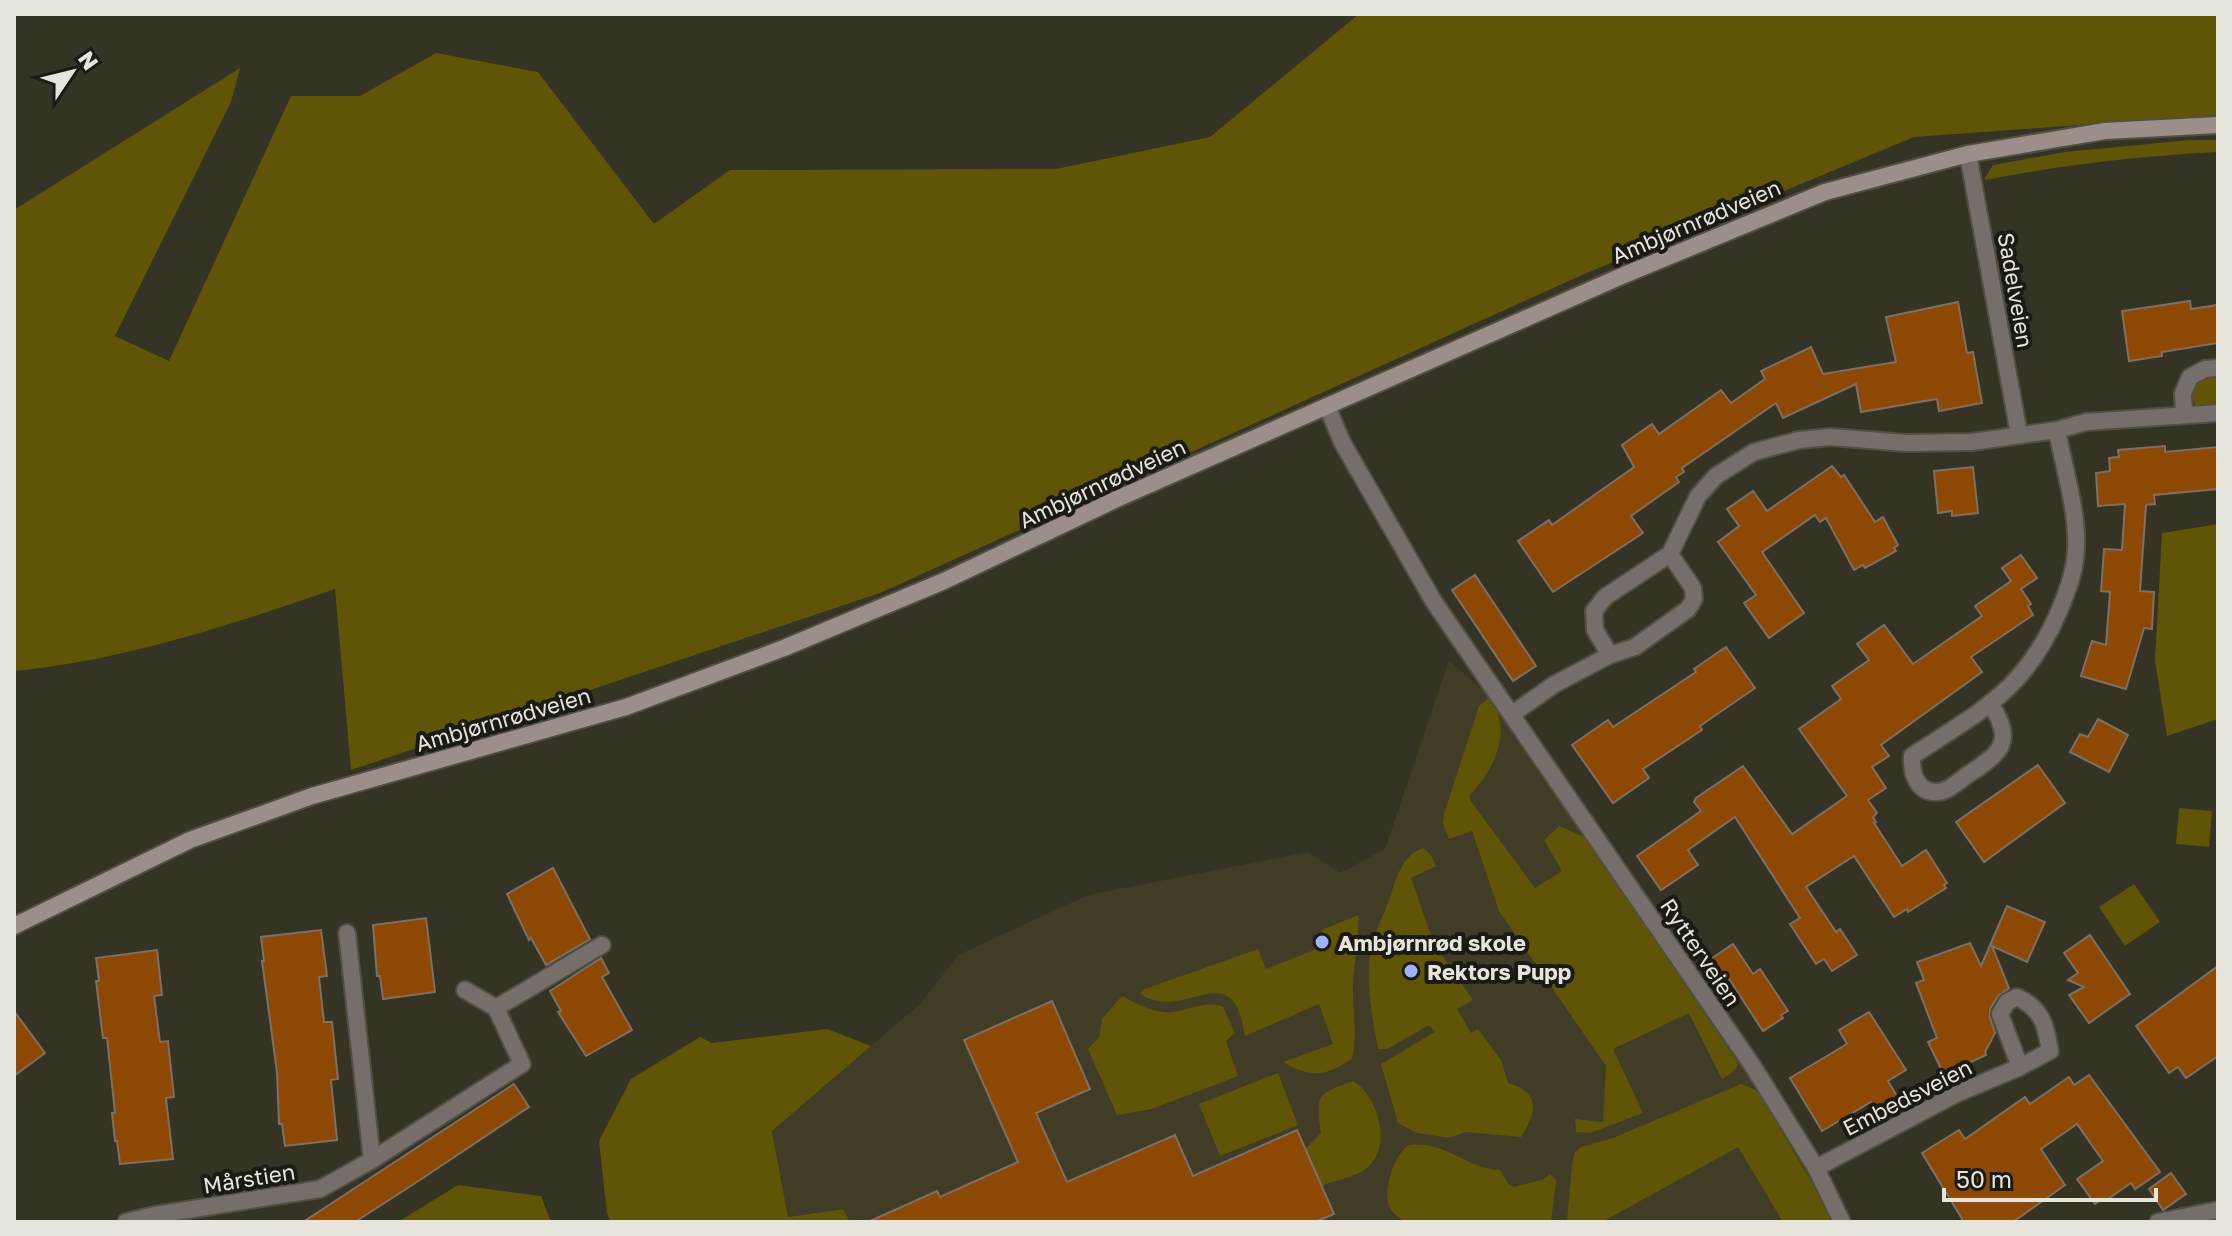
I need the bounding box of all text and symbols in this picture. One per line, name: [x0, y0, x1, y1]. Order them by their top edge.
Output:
north arrow: [32, 32, 112, 112]
text: N: [73, 46, 105, 75]
street label: Ambjørnrødveien: [1607, 173, 1785, 269]
street label: Sadelveien: [1993, 230, 2039, 350]
street label: Ambjørnrødveien: [1014, 433, 1190, 533]
street label: Ambjørnrødveien: [412, 681, 594, 757]
street label: Rytterveien: [1655, 893, 1747, 1011]
place label: Ambjørnrød skole: [1338, 929, 1526, 956]
marker: Ambjørnrød skole: [1313, 933, 1331, 951]
place label: Rektors Pupp: [1427, 958, 1571, 985]
marker: Rektors Pupp: [1402, 962, 1420, 980]
street label: Embedsveien: [1838, 1053, 1976, 1141]
scale bar: [1944, 1152, 2156, 1202]
street label: Mårstien: [201, 1157, 297, 1199]
text: 50 m: [1956, 1164, 2012, 1193]

